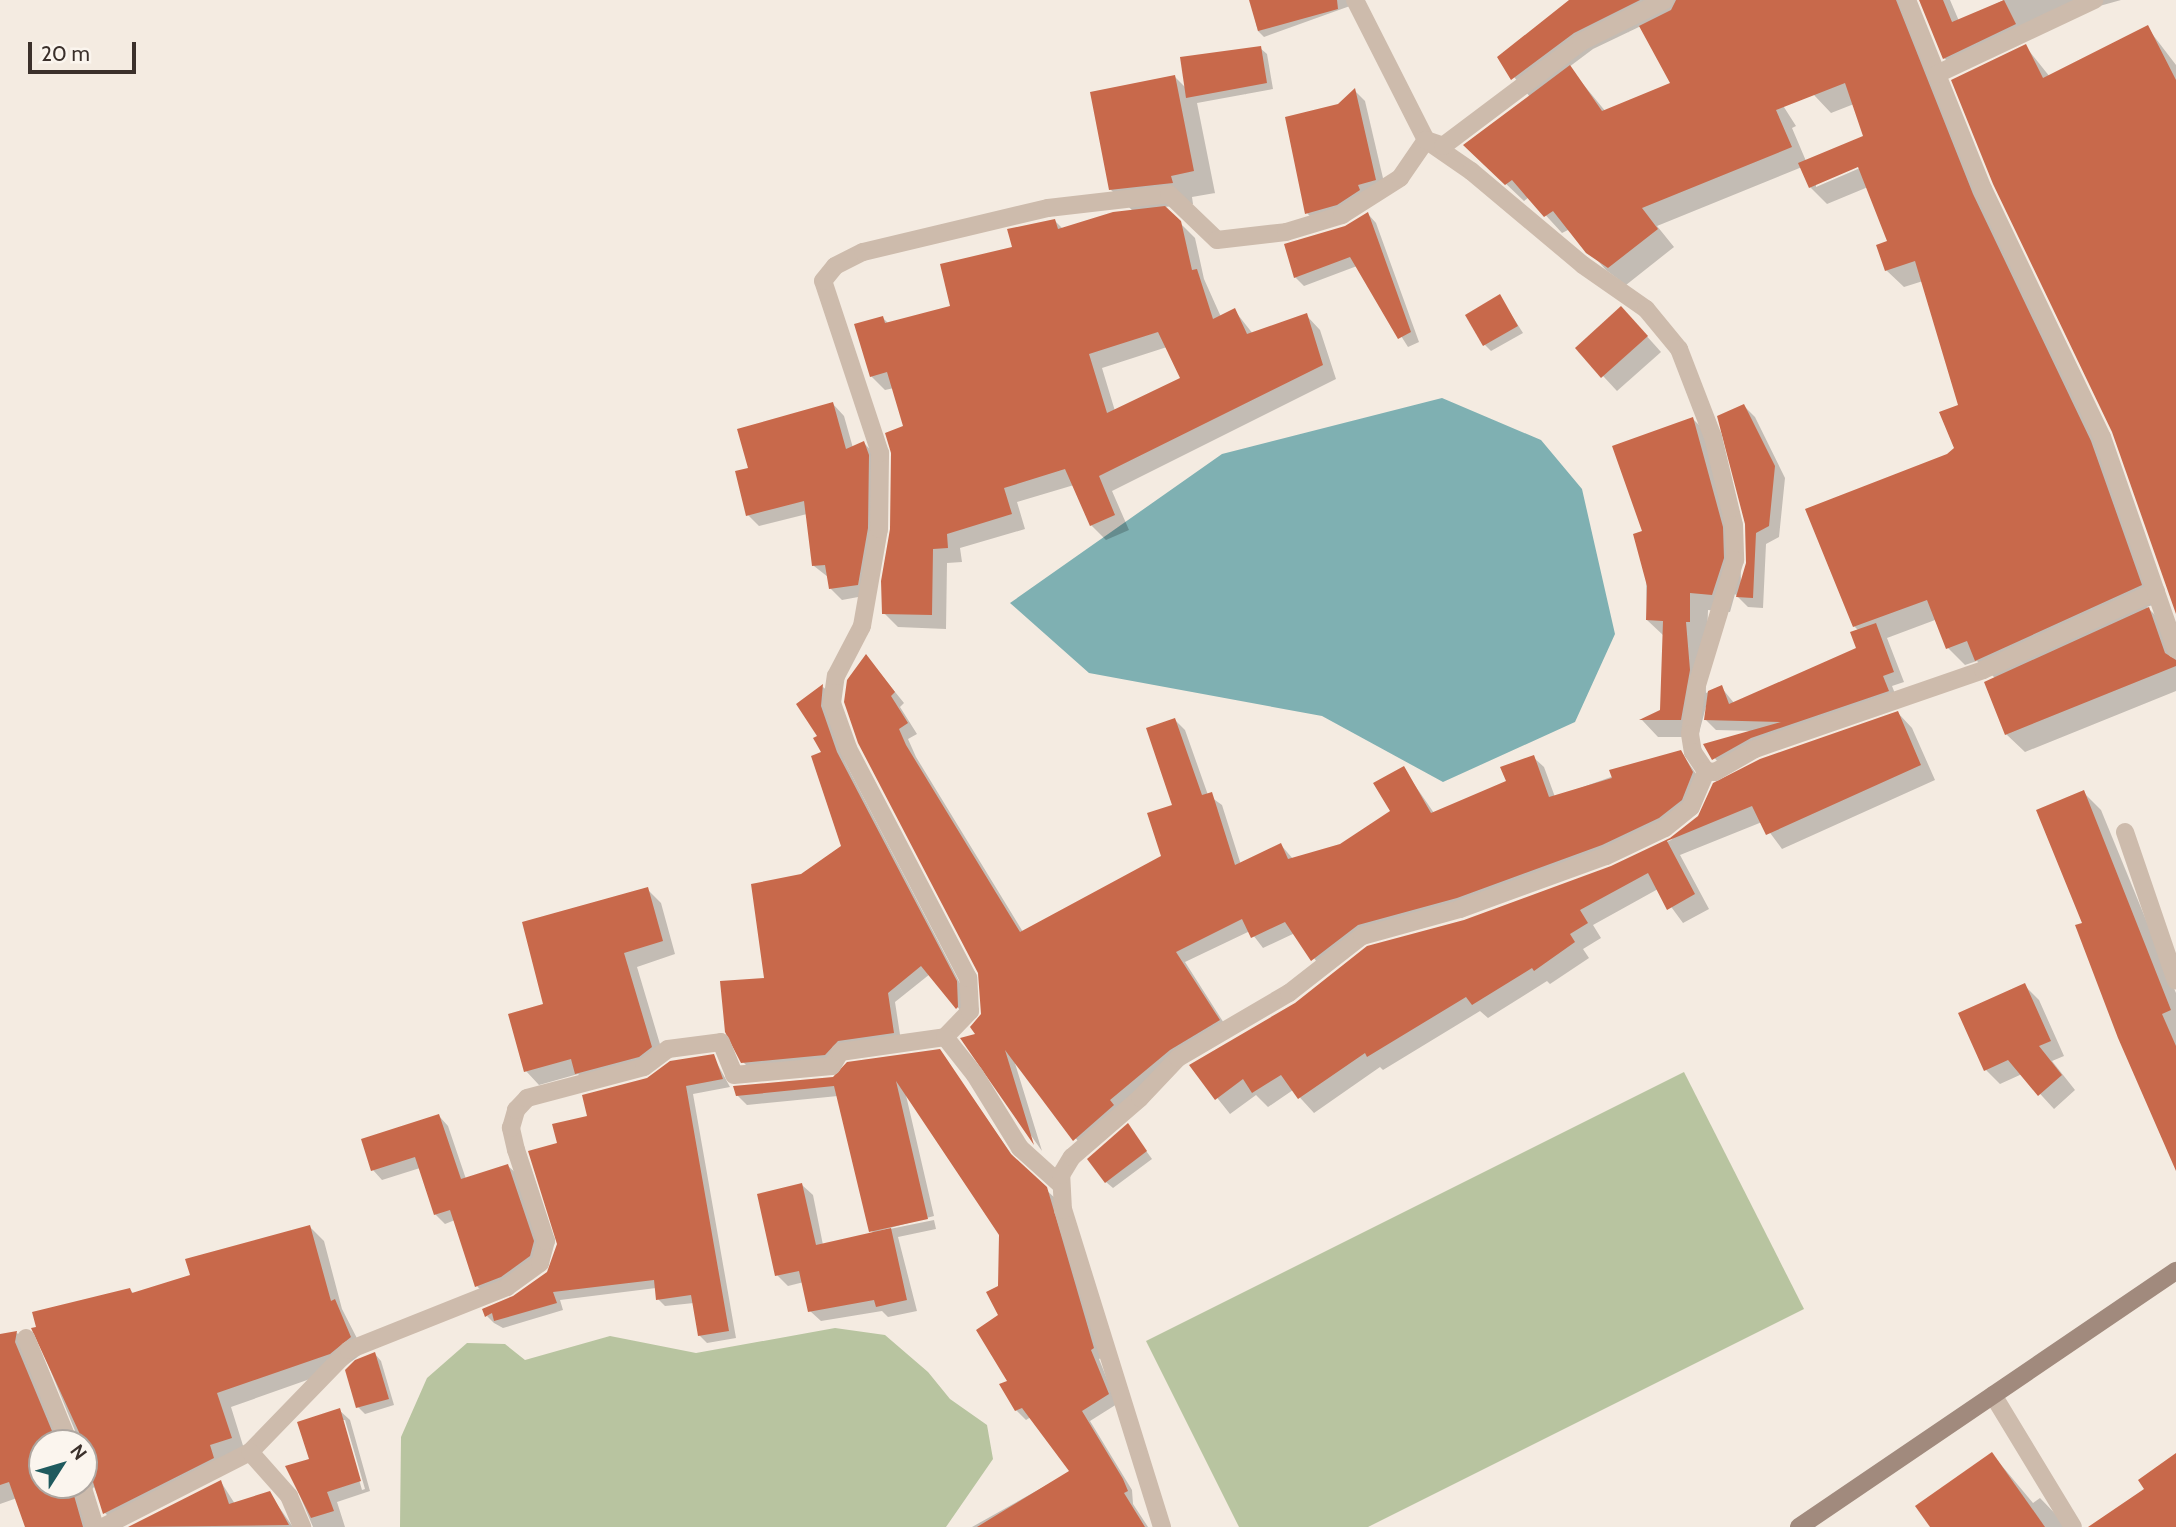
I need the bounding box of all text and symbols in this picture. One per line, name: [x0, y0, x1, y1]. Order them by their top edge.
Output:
scale bar: [32, 28, 140, 72]
text: 20 m: [41, 41, 90, 66]
north arrow: [28, 1429, 98, 1499]
text: N: [65, 1440, 92, 1465]

